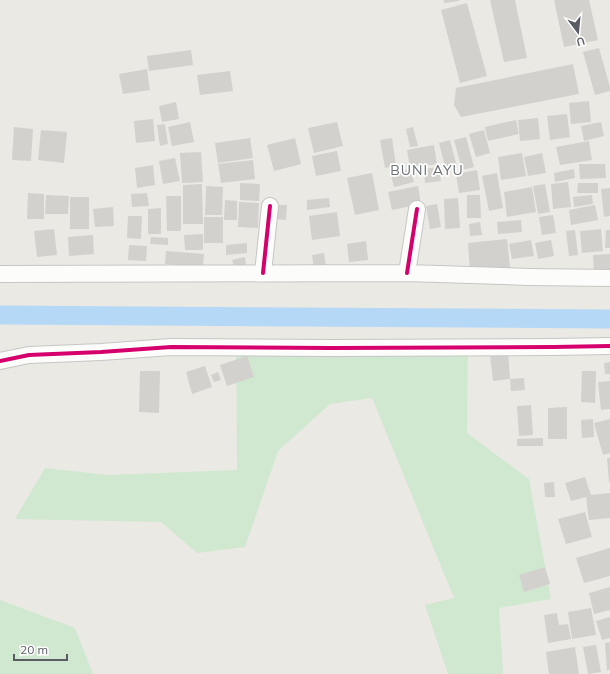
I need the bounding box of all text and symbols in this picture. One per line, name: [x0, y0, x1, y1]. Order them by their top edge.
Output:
north arrow: [558, 12, 598, 52]
text: U: [575, 34, 587, 49]
district label: BUNI AYU: [390, 161, 464, 179]
scale bar: [14, 636, 67, 662]
text: 20 m: [20, 642, 48, 657]

